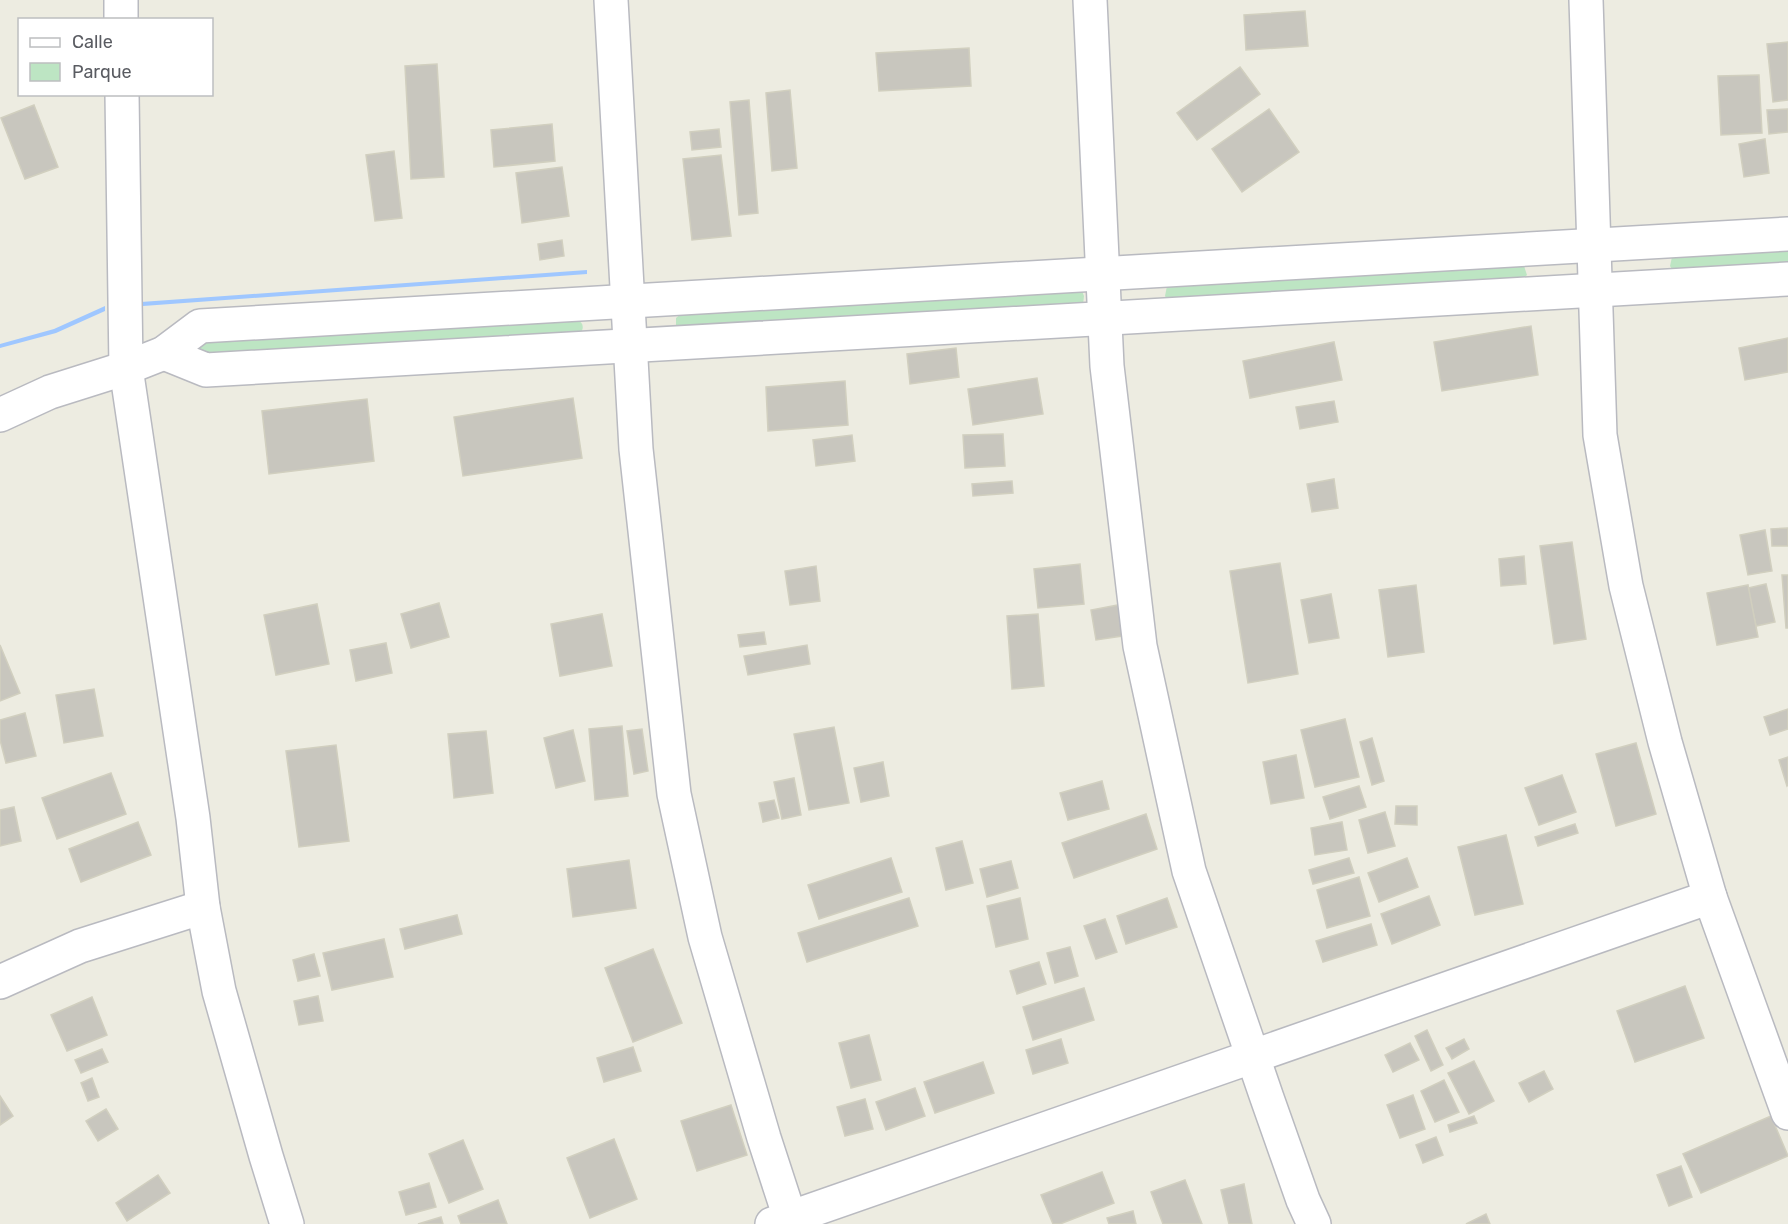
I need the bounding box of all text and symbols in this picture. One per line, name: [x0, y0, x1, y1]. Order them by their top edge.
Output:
legend: [18, 18, 213, 96]
text: Calle: [72, 31, 113, 53]
text: Parque: [72, 61, 132, 83]

